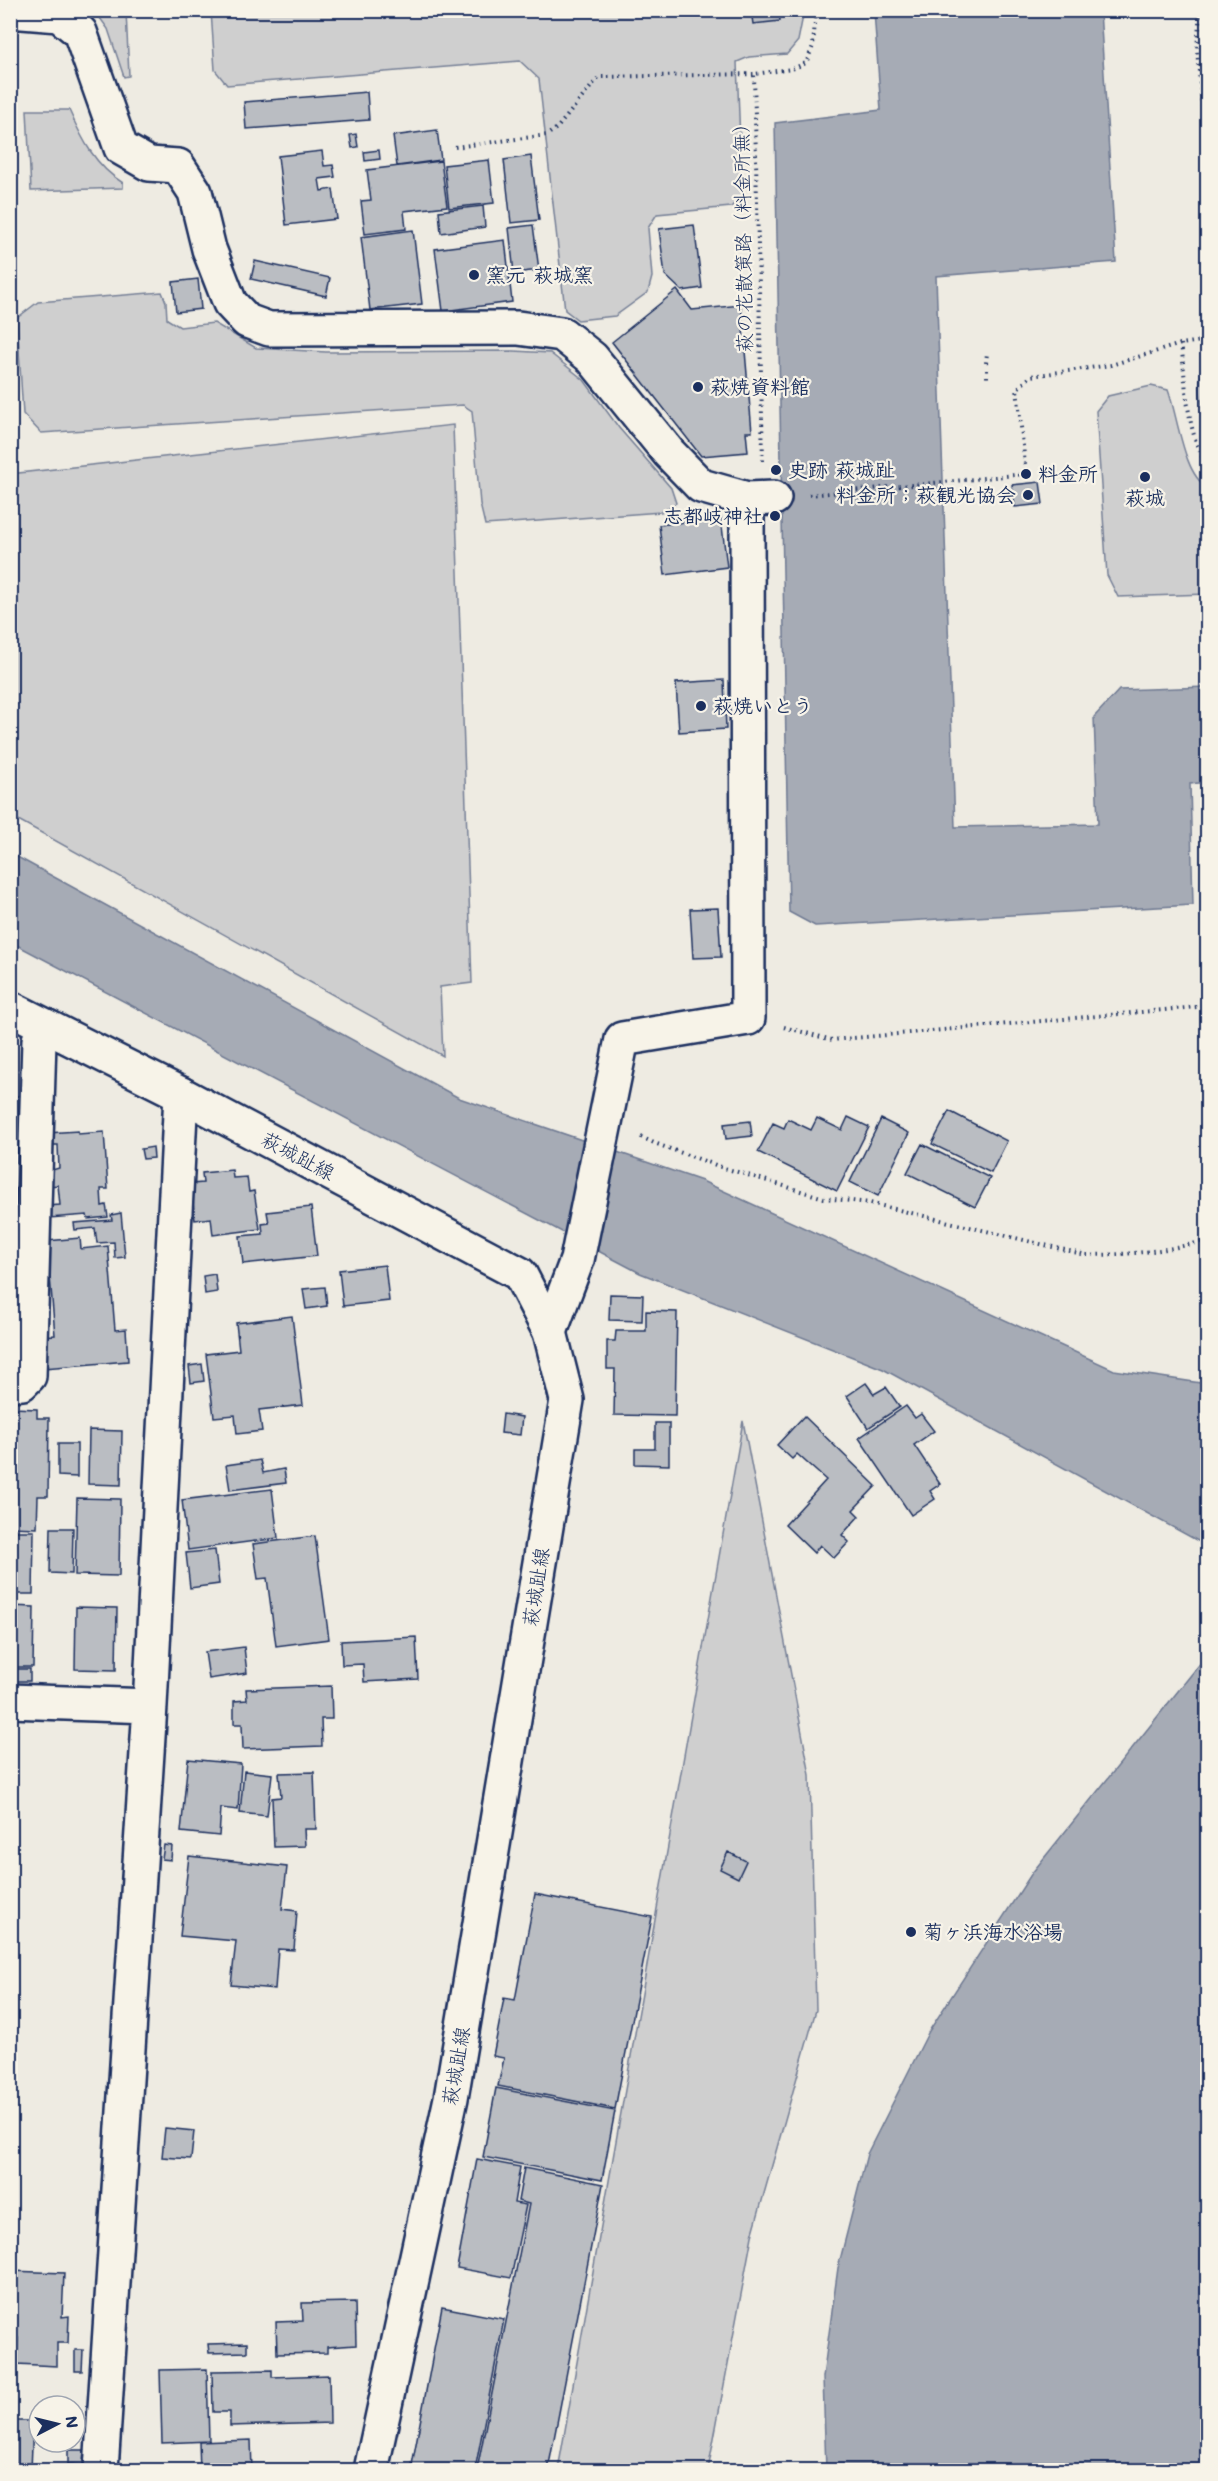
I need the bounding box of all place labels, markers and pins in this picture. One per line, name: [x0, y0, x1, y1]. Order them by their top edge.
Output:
place label: 窯元 萩城窯: [486, 261, 593, 287]
marker: 窯元 萩城窯: [467, 268, 481, 282]
place label: 萩焼資料館: [710, 373, 810, 399]
marker: 萩焼資料館: [691, 380, 705, 394]
place label: 史跡 萩城趾: [788, 456, 895, 482]
place label: 料金所: [1038, 460, 1098, 486]
marker: 史跡 萩城趾: [769, 463, 783, 477]
marker: 料金所: [1019, 467, 1033, 481]
marker: 萩城: [1138, 470, 1152, 484]
place label: 料金所；萩観光協会: [836, 481, 1016, 507]
place label: 萩城: [1125, 484, 1165, 510]
marker: 料金所；萩観光協会: [1021, 488, 1035, 502]
place label: 志都岐神社: [663, 502, 763, 528]
marker: 志都岐神社: [768, 509, 782, 523]
place label: 萩焼いとう: [713, 692, 813, 718]
marker: 萩焼いとう: [694, 699, 708, 713]
place label: 菊ヶ浜海水浴場: [923, 1918, 1063, 1944]
marker: 菊ヶ浜海水浴場: [904, 1925, 918, 1939]

